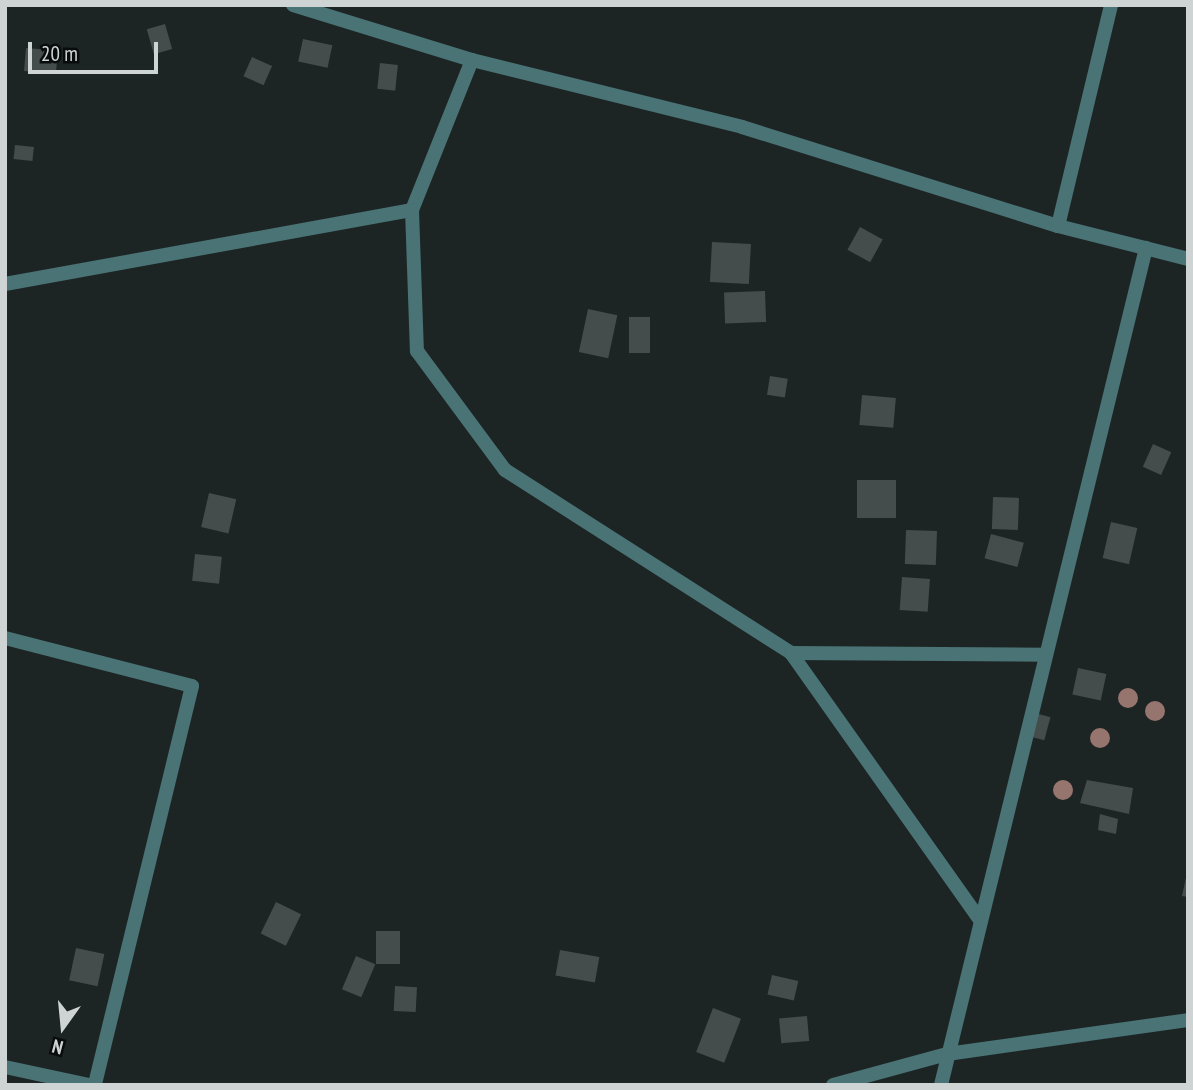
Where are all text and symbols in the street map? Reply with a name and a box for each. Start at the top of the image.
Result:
scale bar [32,28,161,72]
text: 20 m [41,40,78,67]
north arrow [28,992,98,1062]
text: N [50,1034,66,1060]

